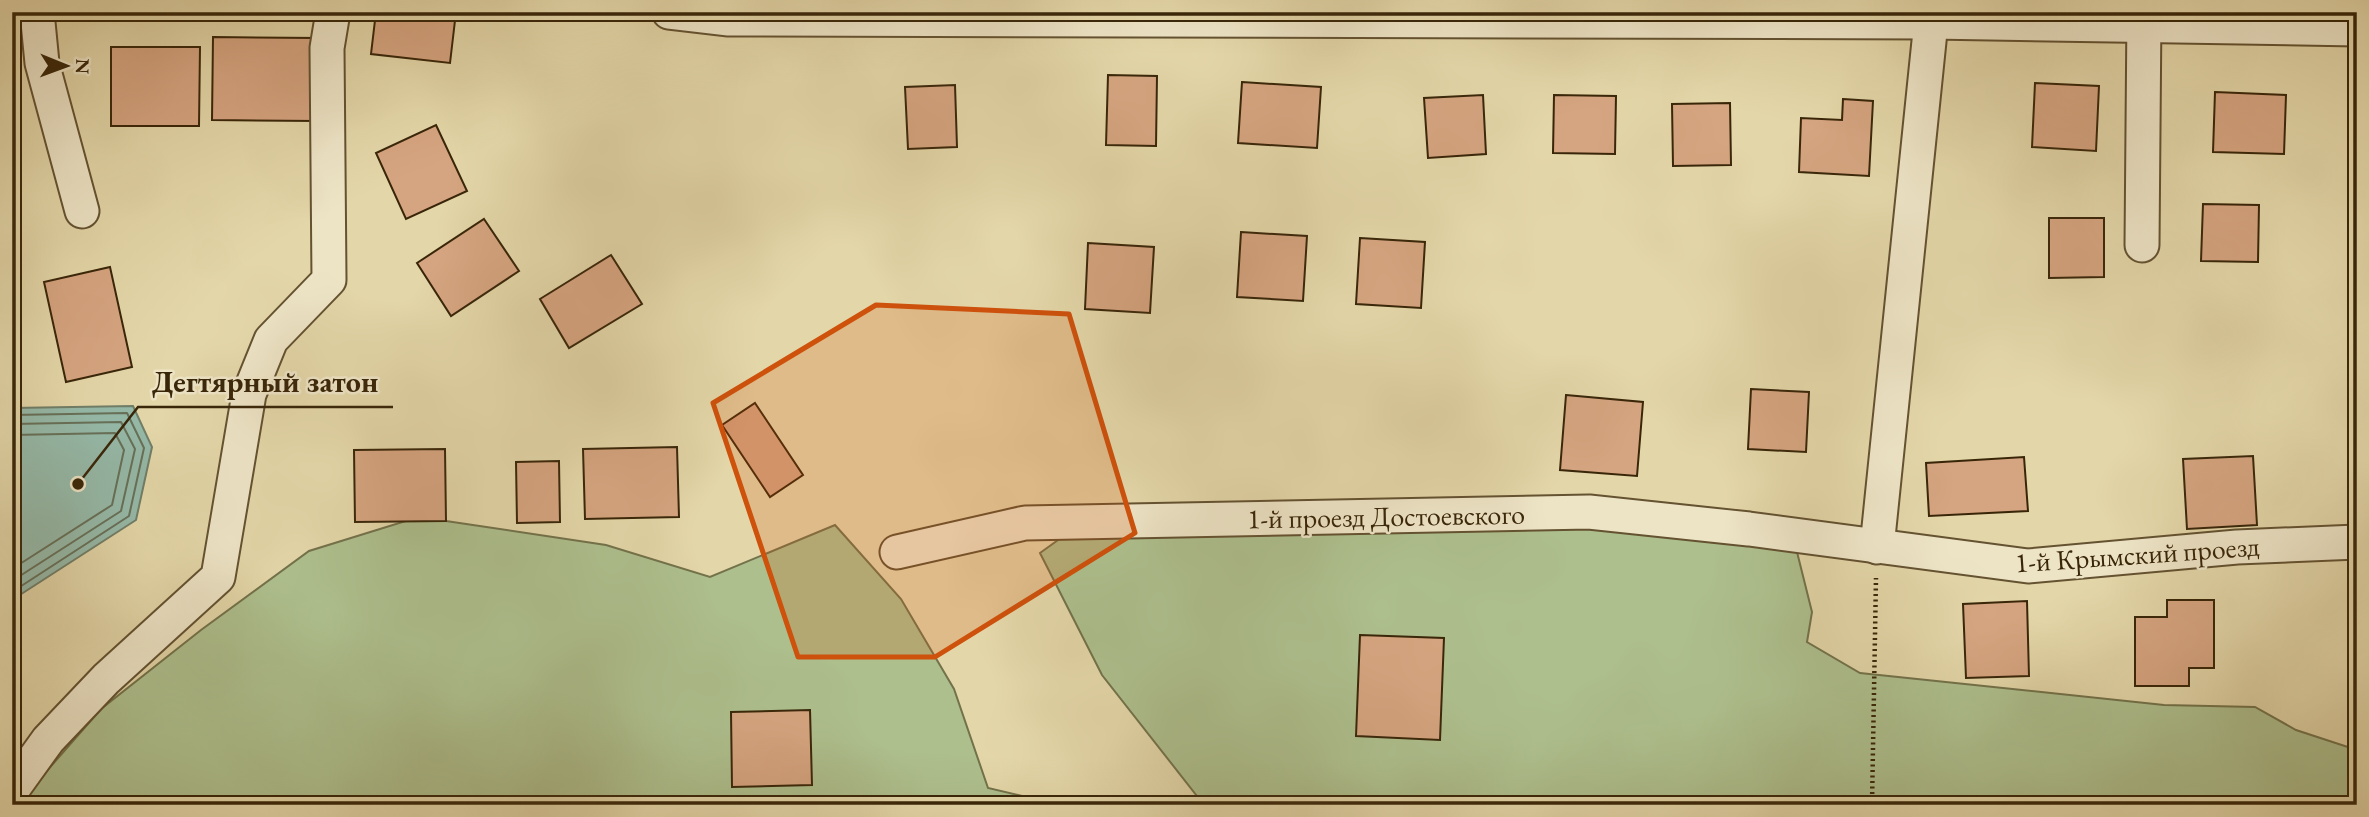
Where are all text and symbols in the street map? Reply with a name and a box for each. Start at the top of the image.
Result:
north arrow [32,32,102,102]
text: N [70,58,95,75]
callout: Дегтярный затон [138,356,393,407]
text: Дегтярный затон [152,362,378,401]
street label: 1-й проезд Достоевского [1247,496,1525,536]
street label: 1-й Крымский проезд [2013,527,2261,581]

